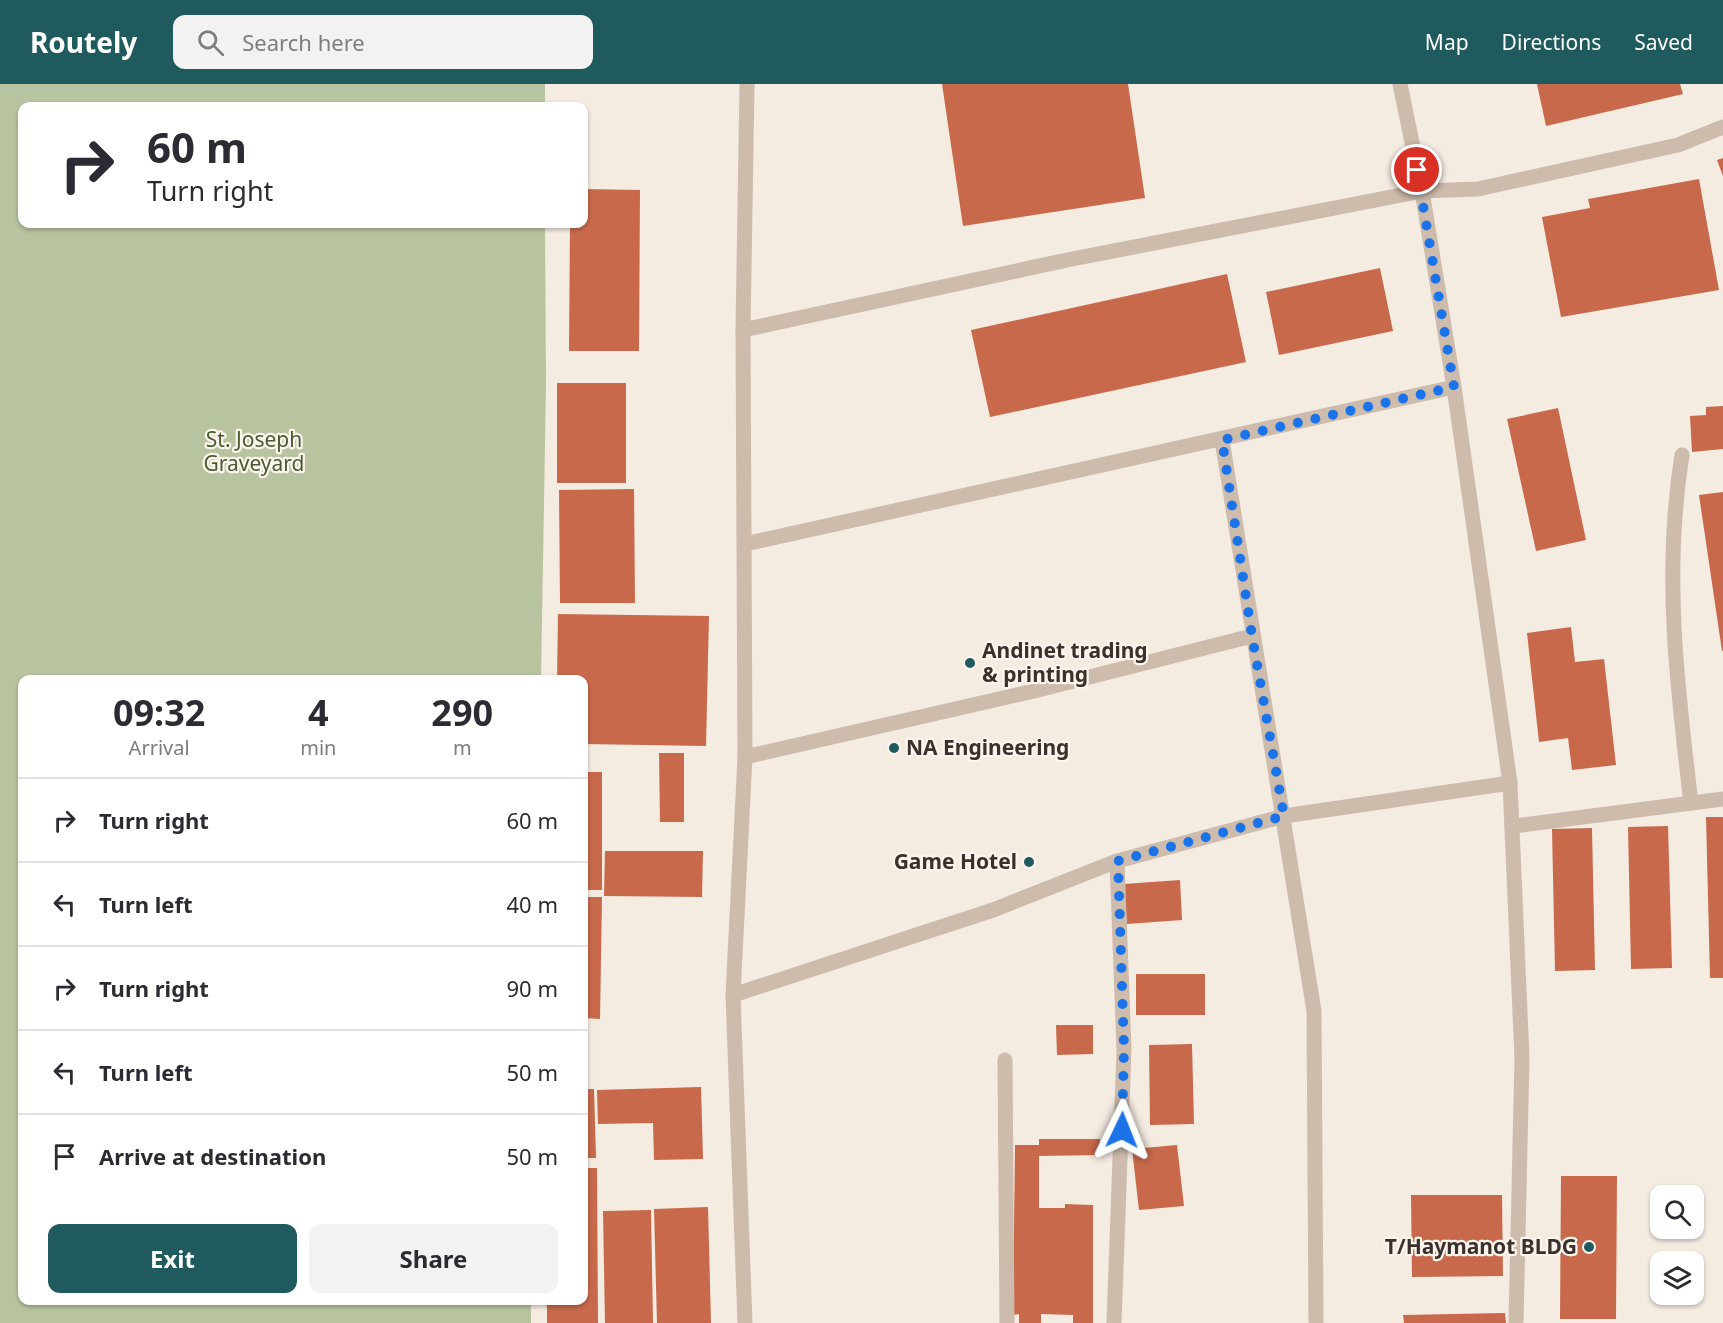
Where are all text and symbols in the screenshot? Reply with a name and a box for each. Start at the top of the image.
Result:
search box [173,15,593,69]
text: Routely [30,23,137,61]
icon: search [194,26,227,59]
text: Search here [242,27,365,57]
text: Map [1425,28,1469,56]
text: Directions [1502,28,1601,56]
text: Saved [1634,28,1693,56]
text: 60 m [147,118,247,175]
icon: right [48,126,126,204]
pin [1391,144,1442,195]
icon: arrive [1400,153,1433,186]
text: Turn right [147,172,273,209]
park label: St. Joseph Graveyard [203,425,305,477]
place label: Andinet trading & printing [982,636,1148,688]
marker: Andinet trading & printing [963,656,977,670]
text: 09:32 [113,688,205,737]
text: 4 [308,688,329,737]
text: 290 [431,688,493,737]
place label: NA Engineering [906,733,1069,761]
text: Arrival [129,734,190,761]
text: min [300,734,336,761]
text: m [453,734,472,761]
marker: NA Engineering [887,741,901,755]
icon: right [48,804,81,837]
text: Turn right [99,805,209,835]
text: 60 m [507,805,558,835]
place label: Game Hotel [894,847,1017,875]
marker: Game Hotel [1022,855,1036,869]
icon: left [48,888,81,921]
text: Turn left [99,889,193,919]
text: 40 m [507,889,558,919]
icon: right [48,972,81,1005]
text: Turn right [99,973,209,1003]
text: 90 m [507,973,558,1003]
icon: left [48,1056,81,1089]
text: Turn left [99,1057,193,1087]
text: 50 m [507,1057,558,1087]
position arrow [1090,1098,1154,1162]
icon: arrive [48,1140,81,1173]
text: Arrive at destination [99,1141,326,1171]
text: 50 m [507,1141,558,1171]
map controls [1650,1185,1704,1305]
button: search [1650,1185,1704,1239]
button: Exit [48,1224,297,1293]
button: Share [309,1224,558,1293]
place label: T/Haymanot BLDG [1385,1232,1577,1260]
marker: T/Haymanot BLDG [1582,1240,1596,1254]
button: layers [1650,1251,1704,1305]

